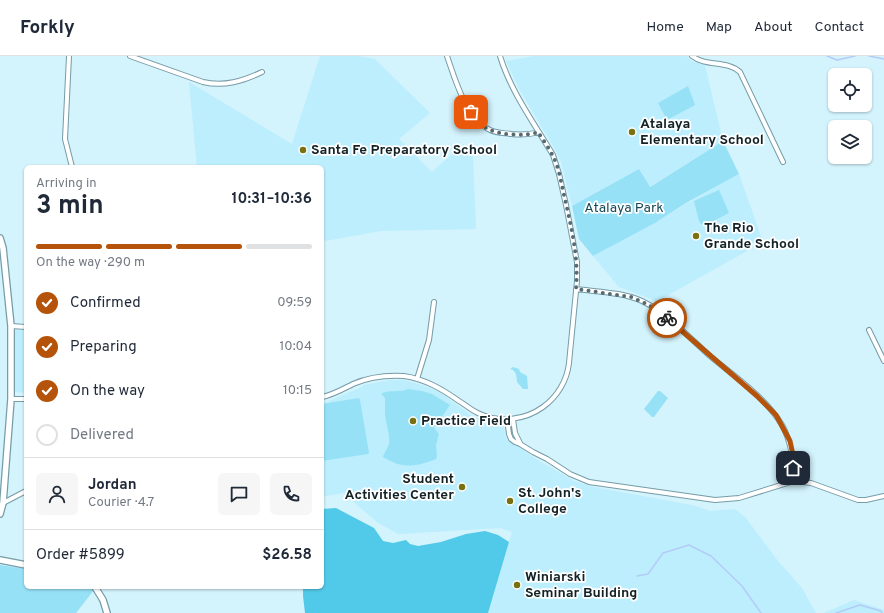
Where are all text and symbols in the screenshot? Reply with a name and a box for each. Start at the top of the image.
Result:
text: Forkly [20,16,75,40]
text: Home [647,19,684,36]
text: Map [706,19,732,36]
text: About [754,19,793,36]
text: Contact [815,19,864,36]
map controls [828,68,872,164]
button: locate [828,68,872,112]
pin [454,95,488,129]
icon: bag [460,101,482,123]
place label: Atalaya Elementary School [640,116,764,149]
button: layers [828,120,872,164]
marker: Atalaya Elementary School [627,127,637,137]
place label: Santa Fe Preparatory School [311,142,497,159]
marker: Santa Fe Preparatory School [298,145,308,155]
text: Arriving in [36,176,97,192]
text: 3 min [36,190,104,223]
text: 10:31–10:36 [232,190,312,209]
park label: Atalaya Park [584,200,664,217]
place label: The Rio Grande School [704,220,799,253]
marker: The Rio Grande School [691,231,701,241]
text: On the way · 290 m [36,255,145,271]
icon: check [36,292,58,314]
text: Confirmed [70,294,141,313]
text: 09:59 [277,295,312,311]
courier [647,298,687,338]
icon: bike [656,307,678,329]
icon: check [36,336,58,358]
text: Preparing [70,338,137,357]
text: 10:04 [279,339,312,355]
icon: check [36,380,58,402]
text: On the way [70,382,145,401]
text: 10:15 [283,383,312,399]
place label: Practice Field [421,413,511,430]
marker: Practice Field [408,416,418,426]
text: Delivered [70,426,134,445]
pin [776,451,810,485]
icon: home [782,457,804,479]
place label: Student Activities Center [345,471,454,504]
button: person [36,473,78,515]
button: chat [218,473,260,515]
button: phone [270,473,312,515]
text: Jordan [88,476,137,495]
marker: Student Activities Center [457,482,467,492]
place label: St. John's College [518,485,581,518]
text: Courier · 4.7 [88,495,154,511]
marker: St. John's College [505,496,515,506]
text: Order #5899 [36,546,125,565]
text: $26.58 [262,546,312,565]
place label: Winiarski Seminar Building [525,569,637,602]
marker: Winiarski Seminar Building [512,580,522,590]

